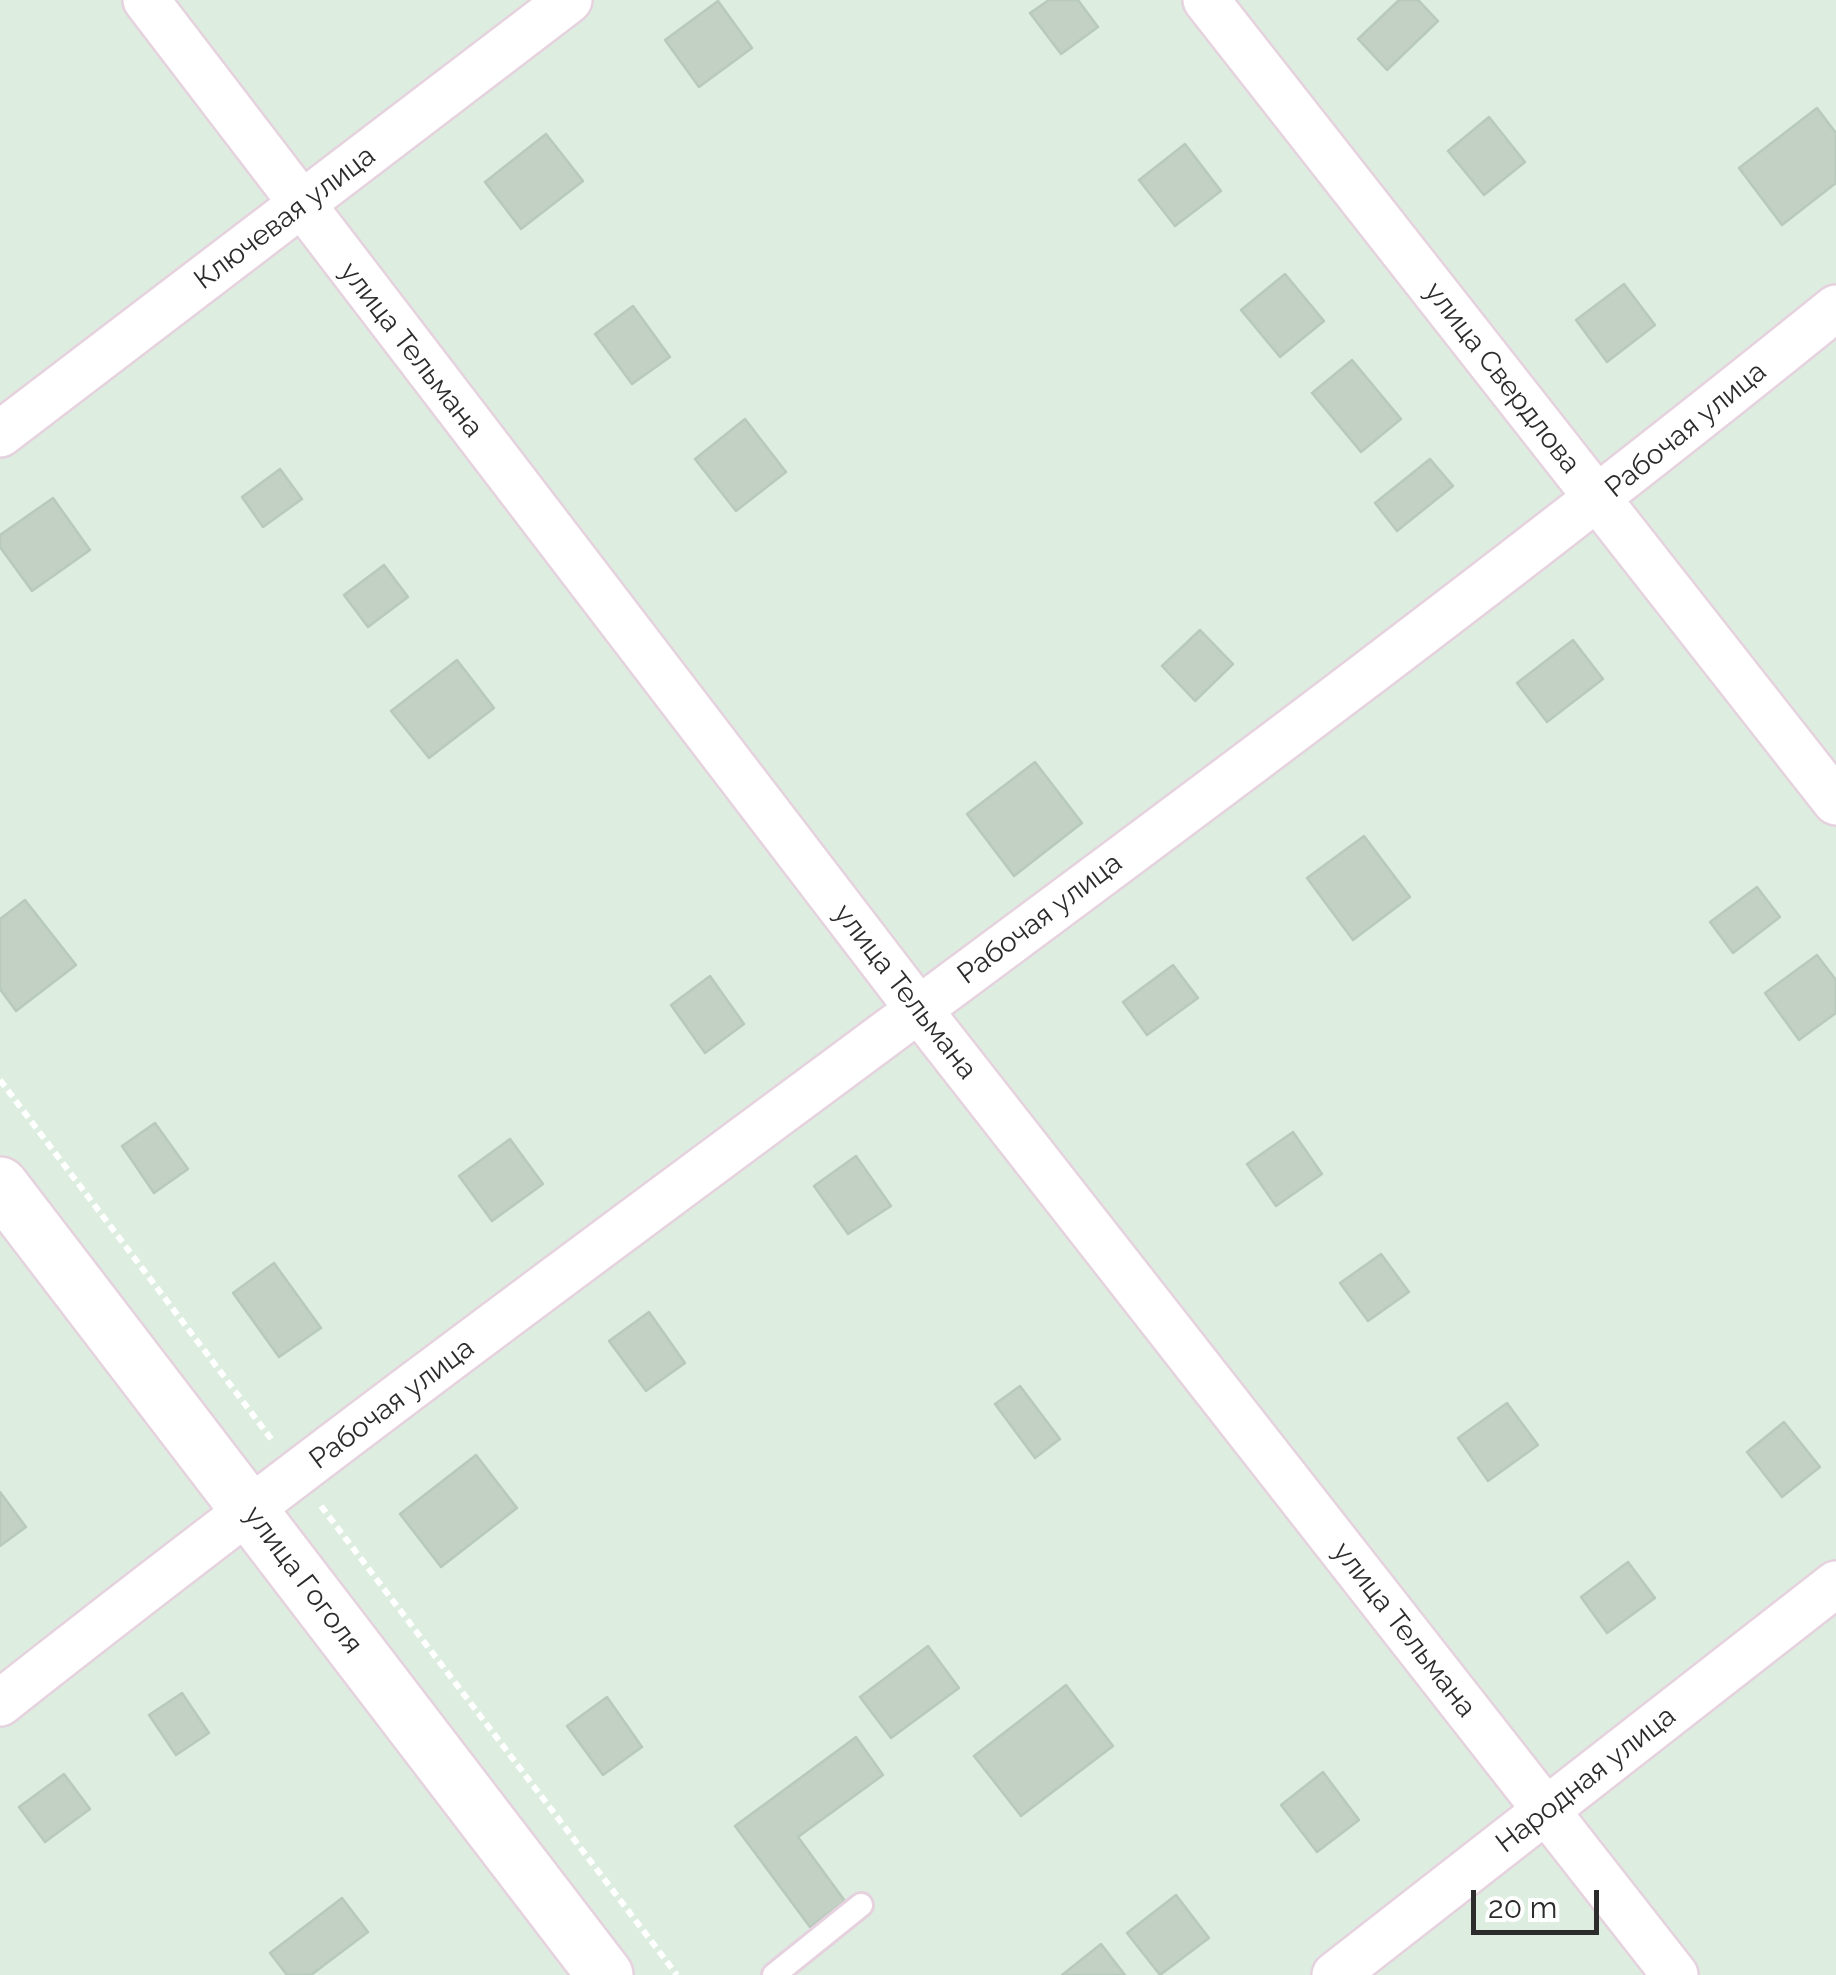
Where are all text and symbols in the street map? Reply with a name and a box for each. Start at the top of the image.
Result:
street label: Ключевая улица [188,139,382,297]
street label: улица Тельмана [332,256,490,444]
street label: улица Свердлова [1417,276,1587,480]
street label: Рабочая улица [1599,355,1773,505]
street label: Рабочая улица [951,846,1129,992]
street label: улица Тельмана [826,898,984,1086]
street label: Рабочая улица [303,1331,481,1477]
street label: улица Гоголя [237,1500,369,1660]
street label: улица Тельмана [1325,1536,1483,1724]
street label: Народная улица [1490,1700,1682,1860]
scale bar [1476,1870,1604,1932]
text: 20 m [1488,1890,1557,1925]

